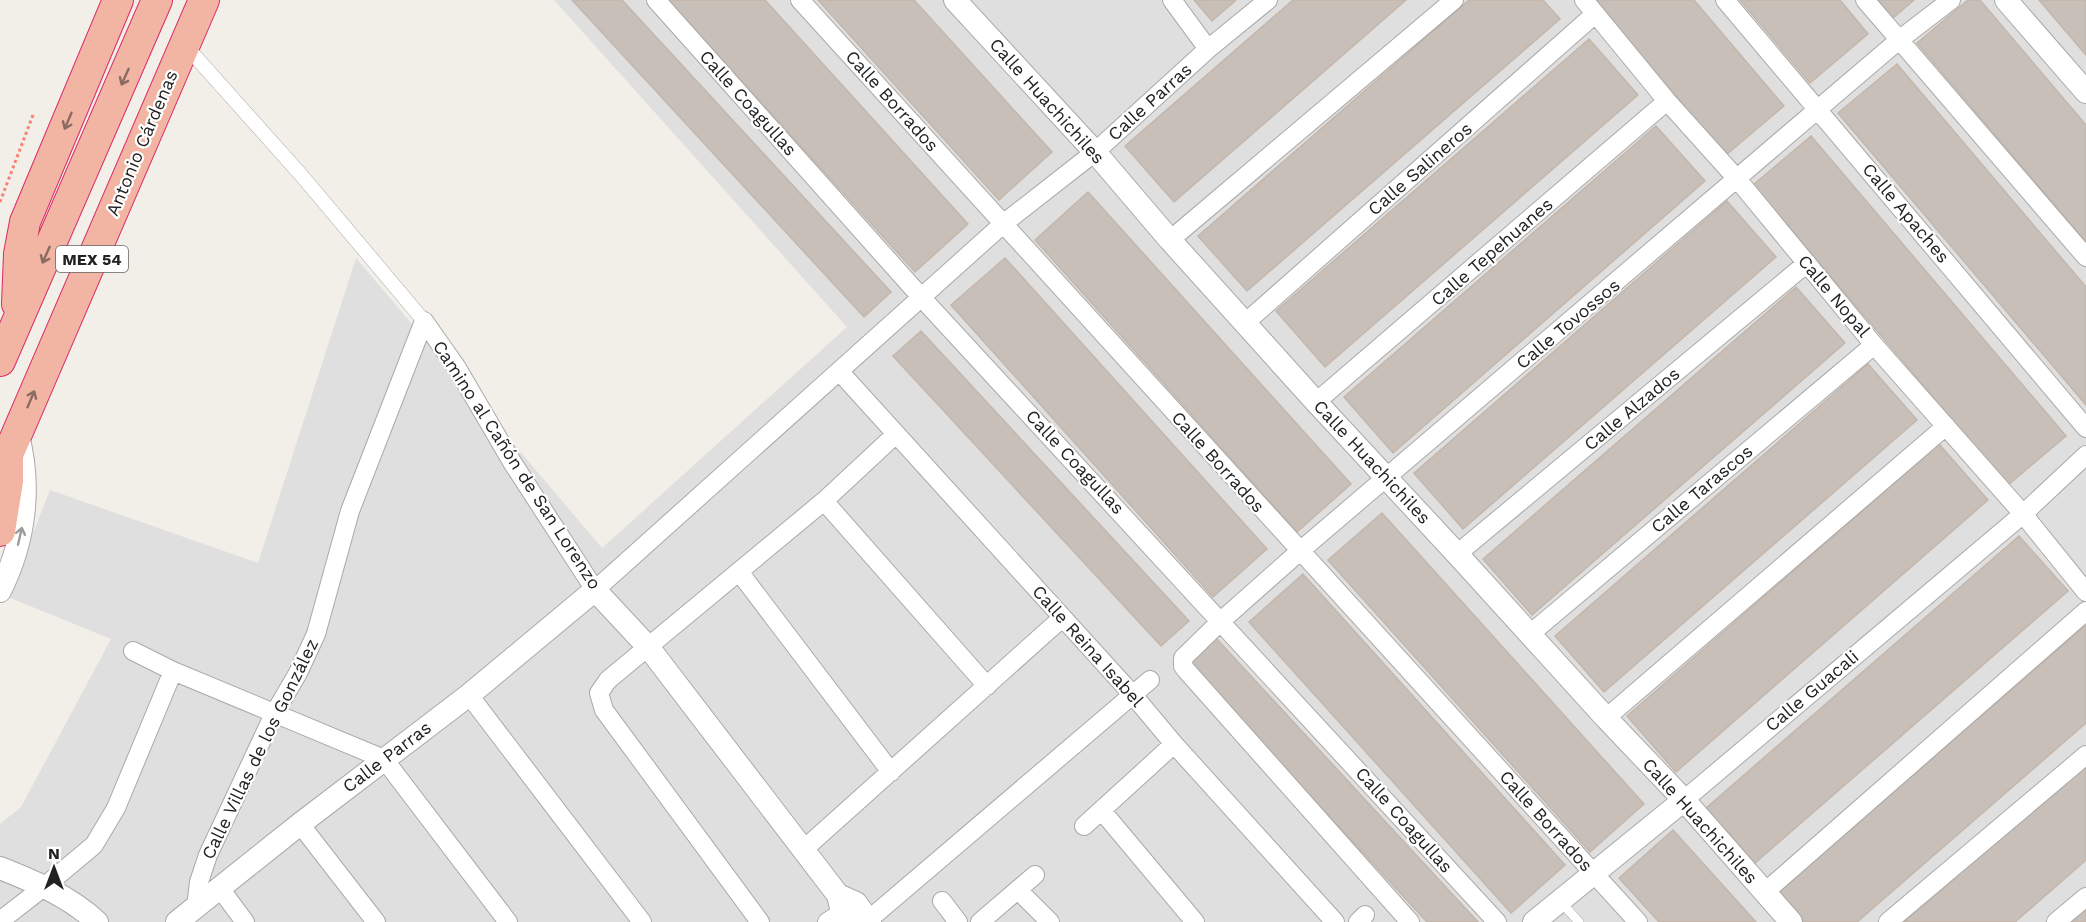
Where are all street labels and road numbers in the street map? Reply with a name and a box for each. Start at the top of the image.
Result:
street label: Calle Huachichiles [985,34,1109,168]
street label: Calle Coagullas [695,46,801,160]
street label: Calle Borrados [841,46,943,156]
street label: Calle Parras [1103,59,1196,145]
street label: Antonio Cárdenas [101,67,182,219]
street label: Calle Salineros [1363,118,1476,219]
street label: Calle Apaches [1859,159,1954,267]
street label: Calle Tepehuanes [1427,193,1557,310]
road number: MEX 54 [56,246,128,272]
street label: Calle Nopal [1794,250,1875,341]
street label: Calle Tovossos [1512,274,1624,373]
street label: Camino al Cañón de San Lorenzo [429,336,606,593]
street label: Calle Alzados [1580,363,1684,455]
street label: Calle Huachichiles [1309,395,1435,528]
street label: Calle Coagullas [1022,405,1129,518]
street label: Calle Borrados [1167,407,1269,517]
street label: Calle Tarascos [1647,440,1757,537]
street label: Calle Reina Isabel [1028,581,1149,711]
street label: Calle Villas de los González [197,635,322,862]
street label: Calle Guacali [1761,646,1862,736]
street label: Calle Parras [338,717,435,797]
street label: Calle Huachichiles [1638,754,1762,888]
street label: Calle Coagullas [1351,763,1457,877]
street label: Calle Borrados [1495,766,1597,876]

